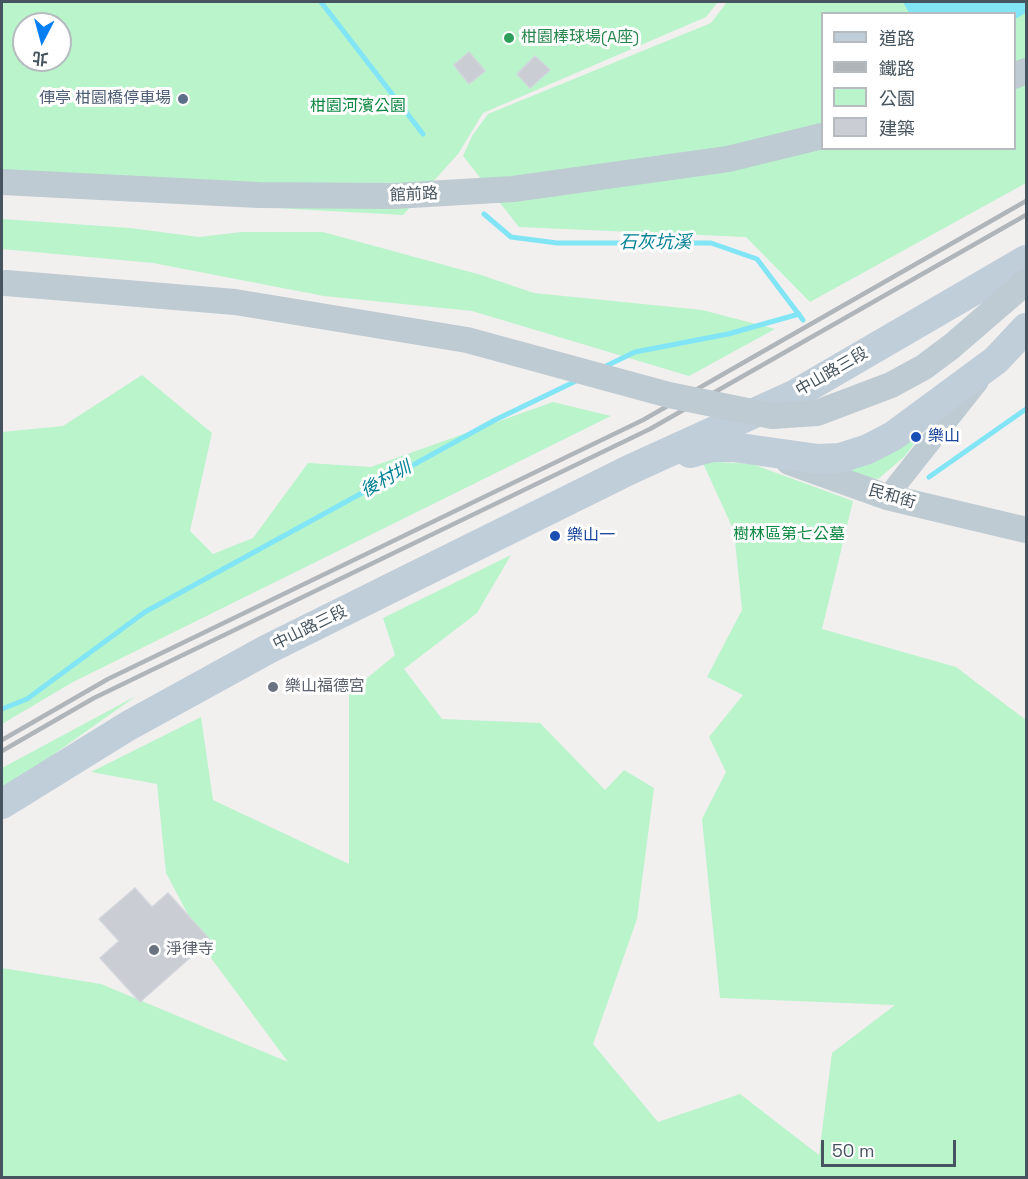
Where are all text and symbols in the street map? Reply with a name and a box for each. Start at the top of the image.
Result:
north arrow [12,12,72,72]
legend [821,12,1016,150]
text: 道路 [879,27,915,50]
place label: 柑園棒球場(A座) [521,28,639,48]
marker: 柑園棒球場(A座) [502,31,516,45]
text: 北 [31,47,49,70]
text: 鐵路 [879,57,915,80]
text: 公園 [879,87,915,110]
place label: 俥亭 柑園橋停車場 [39,89,171,109]
marker: 俥亭 柑園橋停車場 [176,92,190,106]
park label: 柑園河濱公園 [310,97,406,117]
text: 建築 [879,117,915,140]
street label: 館前路 [390,184,438,206]
water label: 石灰坑溪 [619,232,691,254]
street label: 中山路三段 [793,344,871,400]
place label: 樂山 [928,427,960,447]
marker: 樂山 [909,430,923,444]
water label: 後村圳 [357,457,415,503]
street label: 民和街 [866,481,918,513]
park label: 樹林區第七公墓 [733,525,845,545]
place label: 樂山一 [567,526,615,546]
marker: 樂山一 [548,529,562,543]
street label: 中山路三段 [270,602,350,654]
place label: 樂山福德宮 [285,677,365,697]
marker: 樂山福德宮 [266,680,280,694]
place label: 淨律寺 [166,940,214,960]
marker: 淨律寺 [147,943,161,957]
scale bar [824,1128,959,1166]
text: 50 m [832,1139,874,1162]

